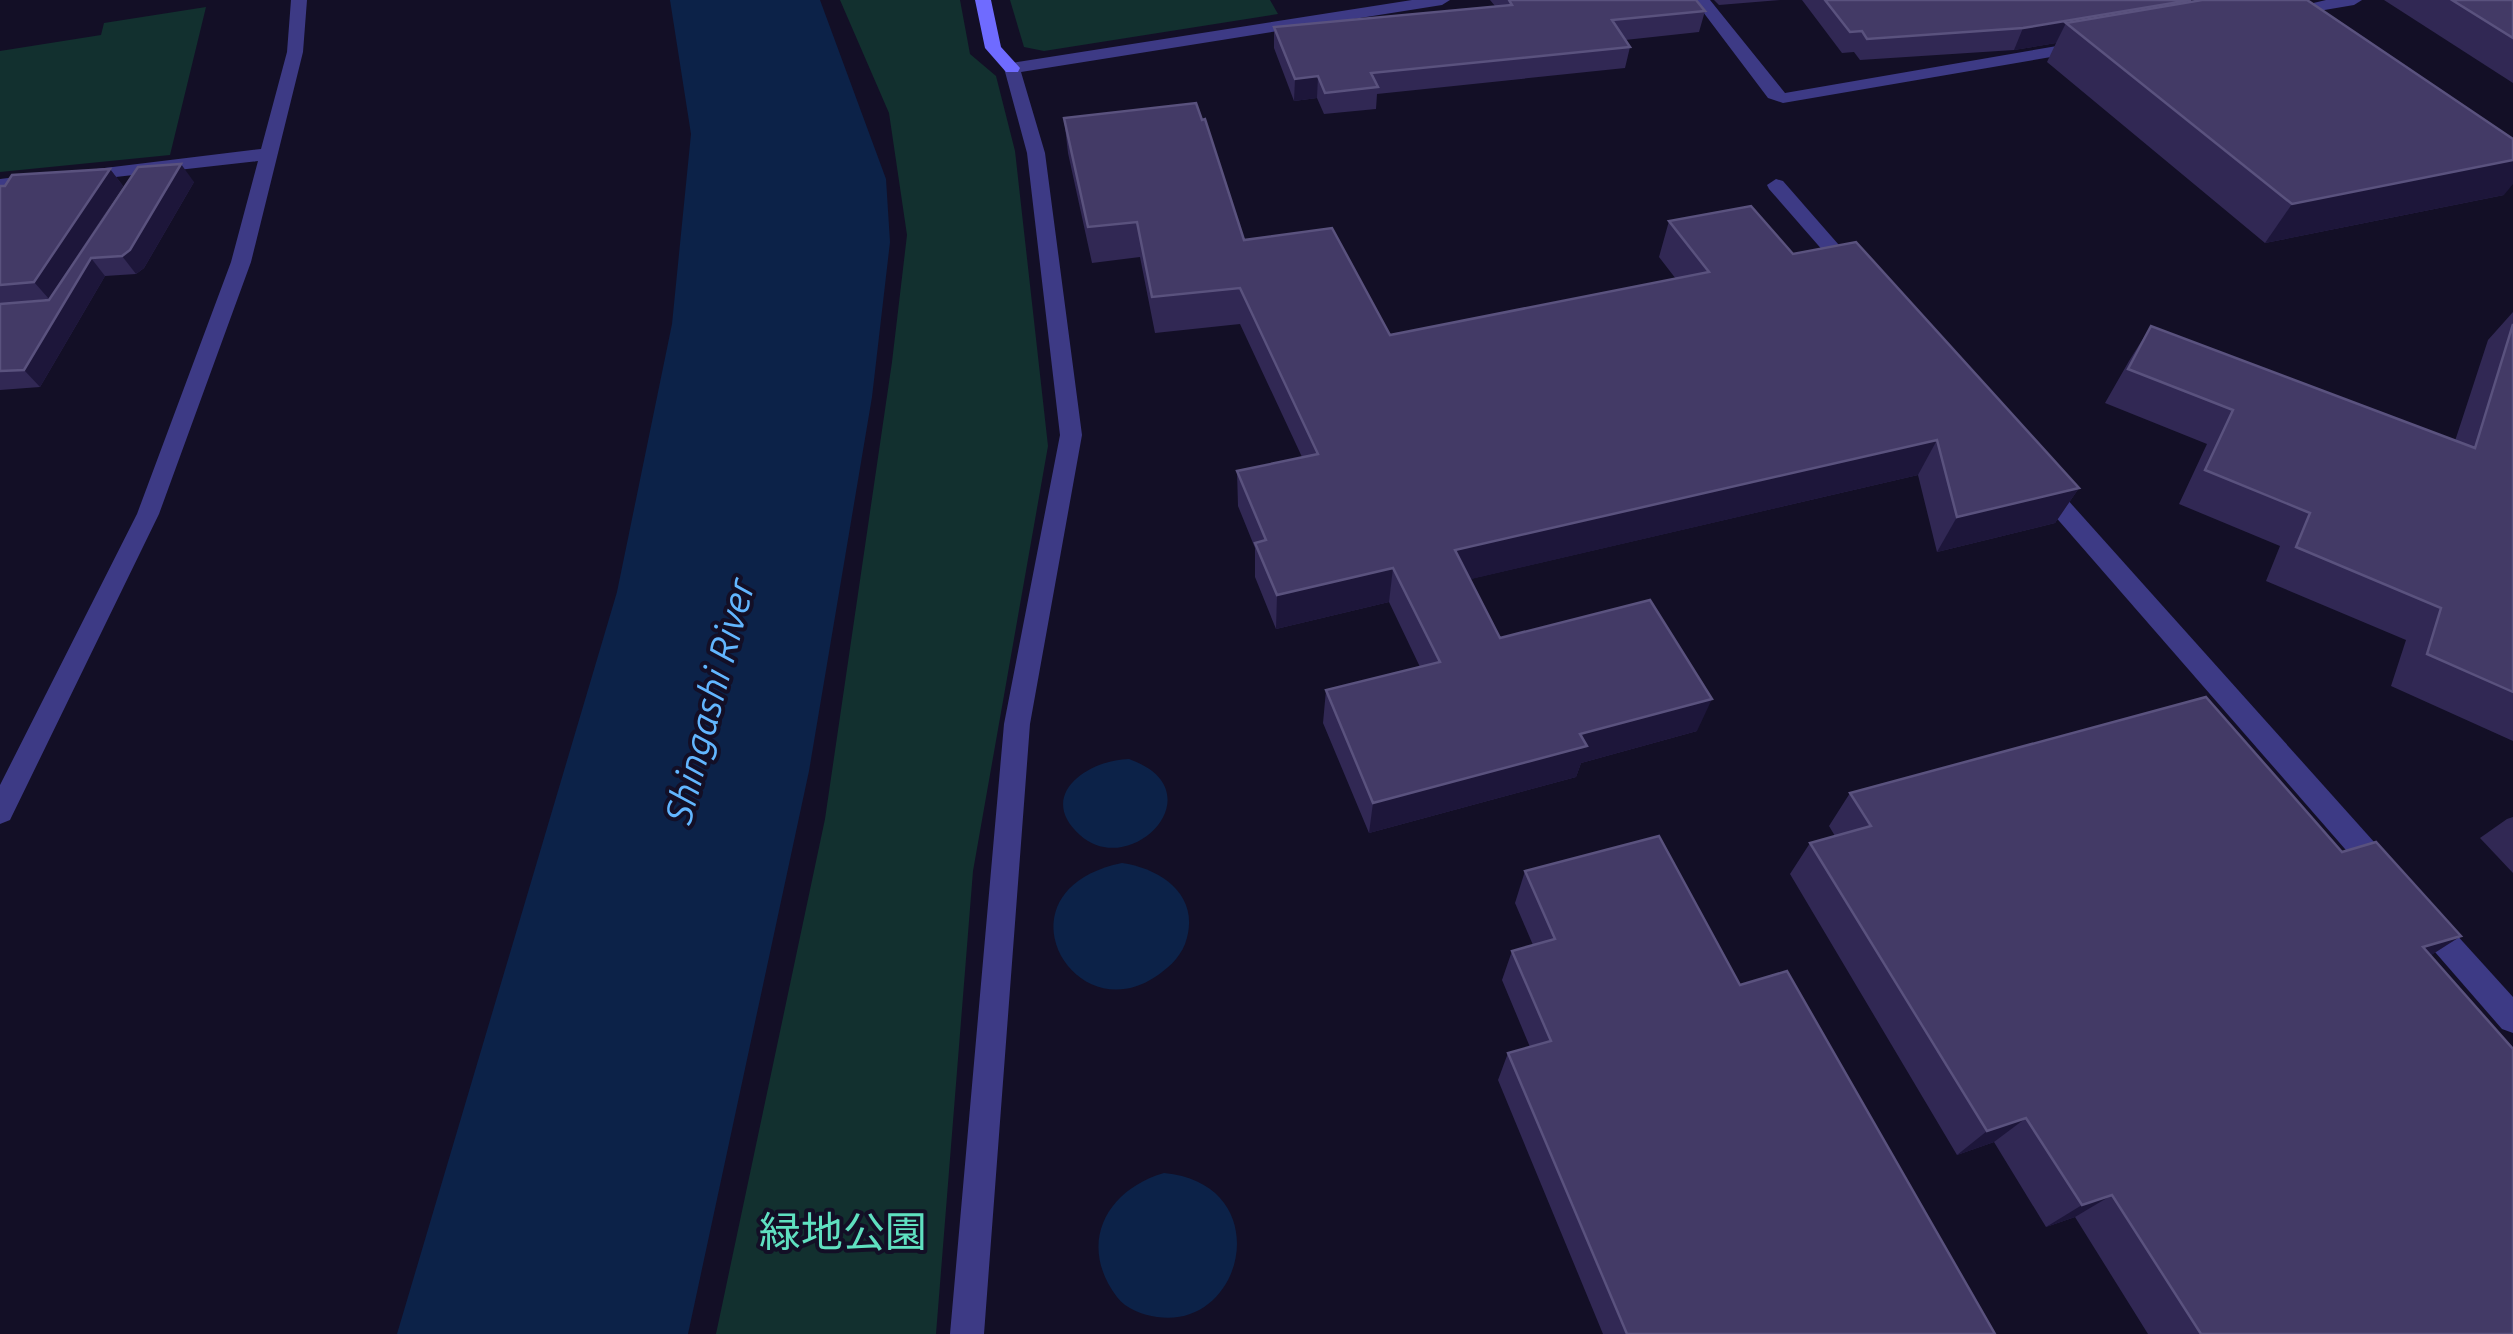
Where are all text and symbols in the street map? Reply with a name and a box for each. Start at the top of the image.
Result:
water label: Shingashi River [656,572,762,829]
park label: 緑地公園 [759,1208,927,1255]

